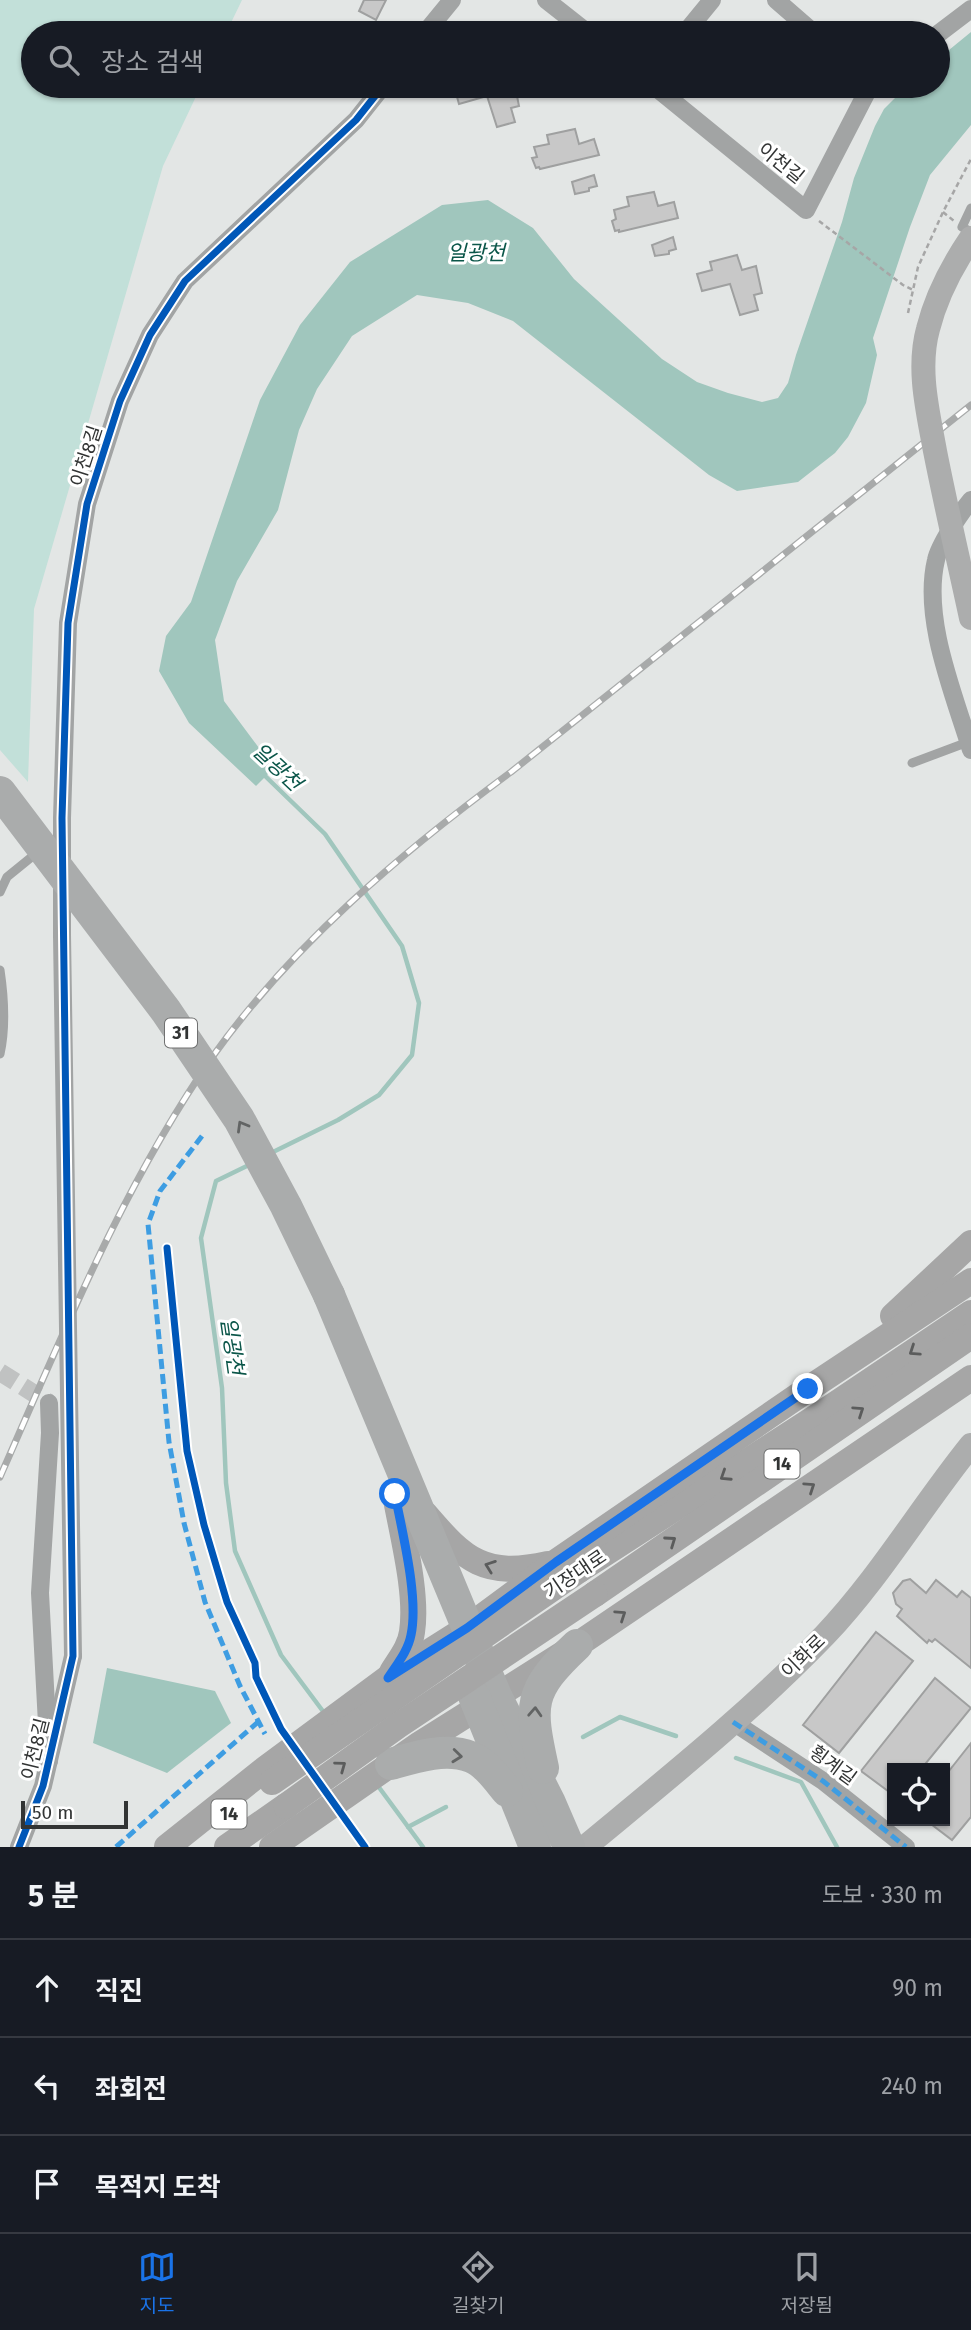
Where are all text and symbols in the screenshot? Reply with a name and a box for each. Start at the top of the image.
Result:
search box [21,21,950,98]
icon: search [45,41,83,79]
text: 장소 검색 [101,47,204,78]
street label: 이천길 [753,138,809,188]
water label: 일광천 [447,240,508,266]
street label: 이천8길 [65,423,107,489]
water label: 일광천 [247,738,309,798]
road number: 31 [165,1018,197,1048]
one-way arrow [237,1120,250,1133]
water label: 일광천 [215,1315,249,1379]
one-way arrow [909,1343,922,1356]
route end [792,1373,823,1404]
one-way arrow [851,1407,864,1420]
road number: 14 [764,1450,800,1478]
one-way arrow [719,1468,732,1481]
route start [379,1478,410,1509]
one-way arrow [802,1483,815,1495]
one-way arrow [663,1537,676,1549]
street label: 기장대로 [540,1545,610,1603]
one-way arrow [484,1560,496,1574]
one-way arrow [614,1610,627,1623]
street label: 이화로 [776,1630,830,1682]
one-way arrow [527,1706,542,1717]
street label: 이천8길 [16,1716,54,1782]
street label: 횡계길 [805,1740,861,1790]
one-way arrow [451,1748,463,1763]
one-way arrow [333,1762,346,1775]
map controls [887,1763,950,1826]
button: locate [887,1763,950,1826]
scale bar [21,1798,128,1830]
road number: 14 [212,1800,246,1828]
text: 50 m [32,1801,73,1824]
text: 5 분 [28,1878,79,1914]
text: 도보 · 330 m [821,1881,943,1909]
icon: ahead [28,1969,66,2007]
text: 90 m [892,1974,943,2002]
text: 직진 [95,1976,143,2007]
icon: left [28,2067,66,2105]
text: 240 m [881,2072,943,2100]
text: 좌회전 [95,2074,167,2105]
icon: arrive [28,2165,66,2203]
text: 목적지 도착 [95,2172,221,2203]
tab: 지도 [138,2248,176,2317]
tab: 길찾기 [452,2248,505,2317]
tab: 저장됨 [781,2248,833,2317]

